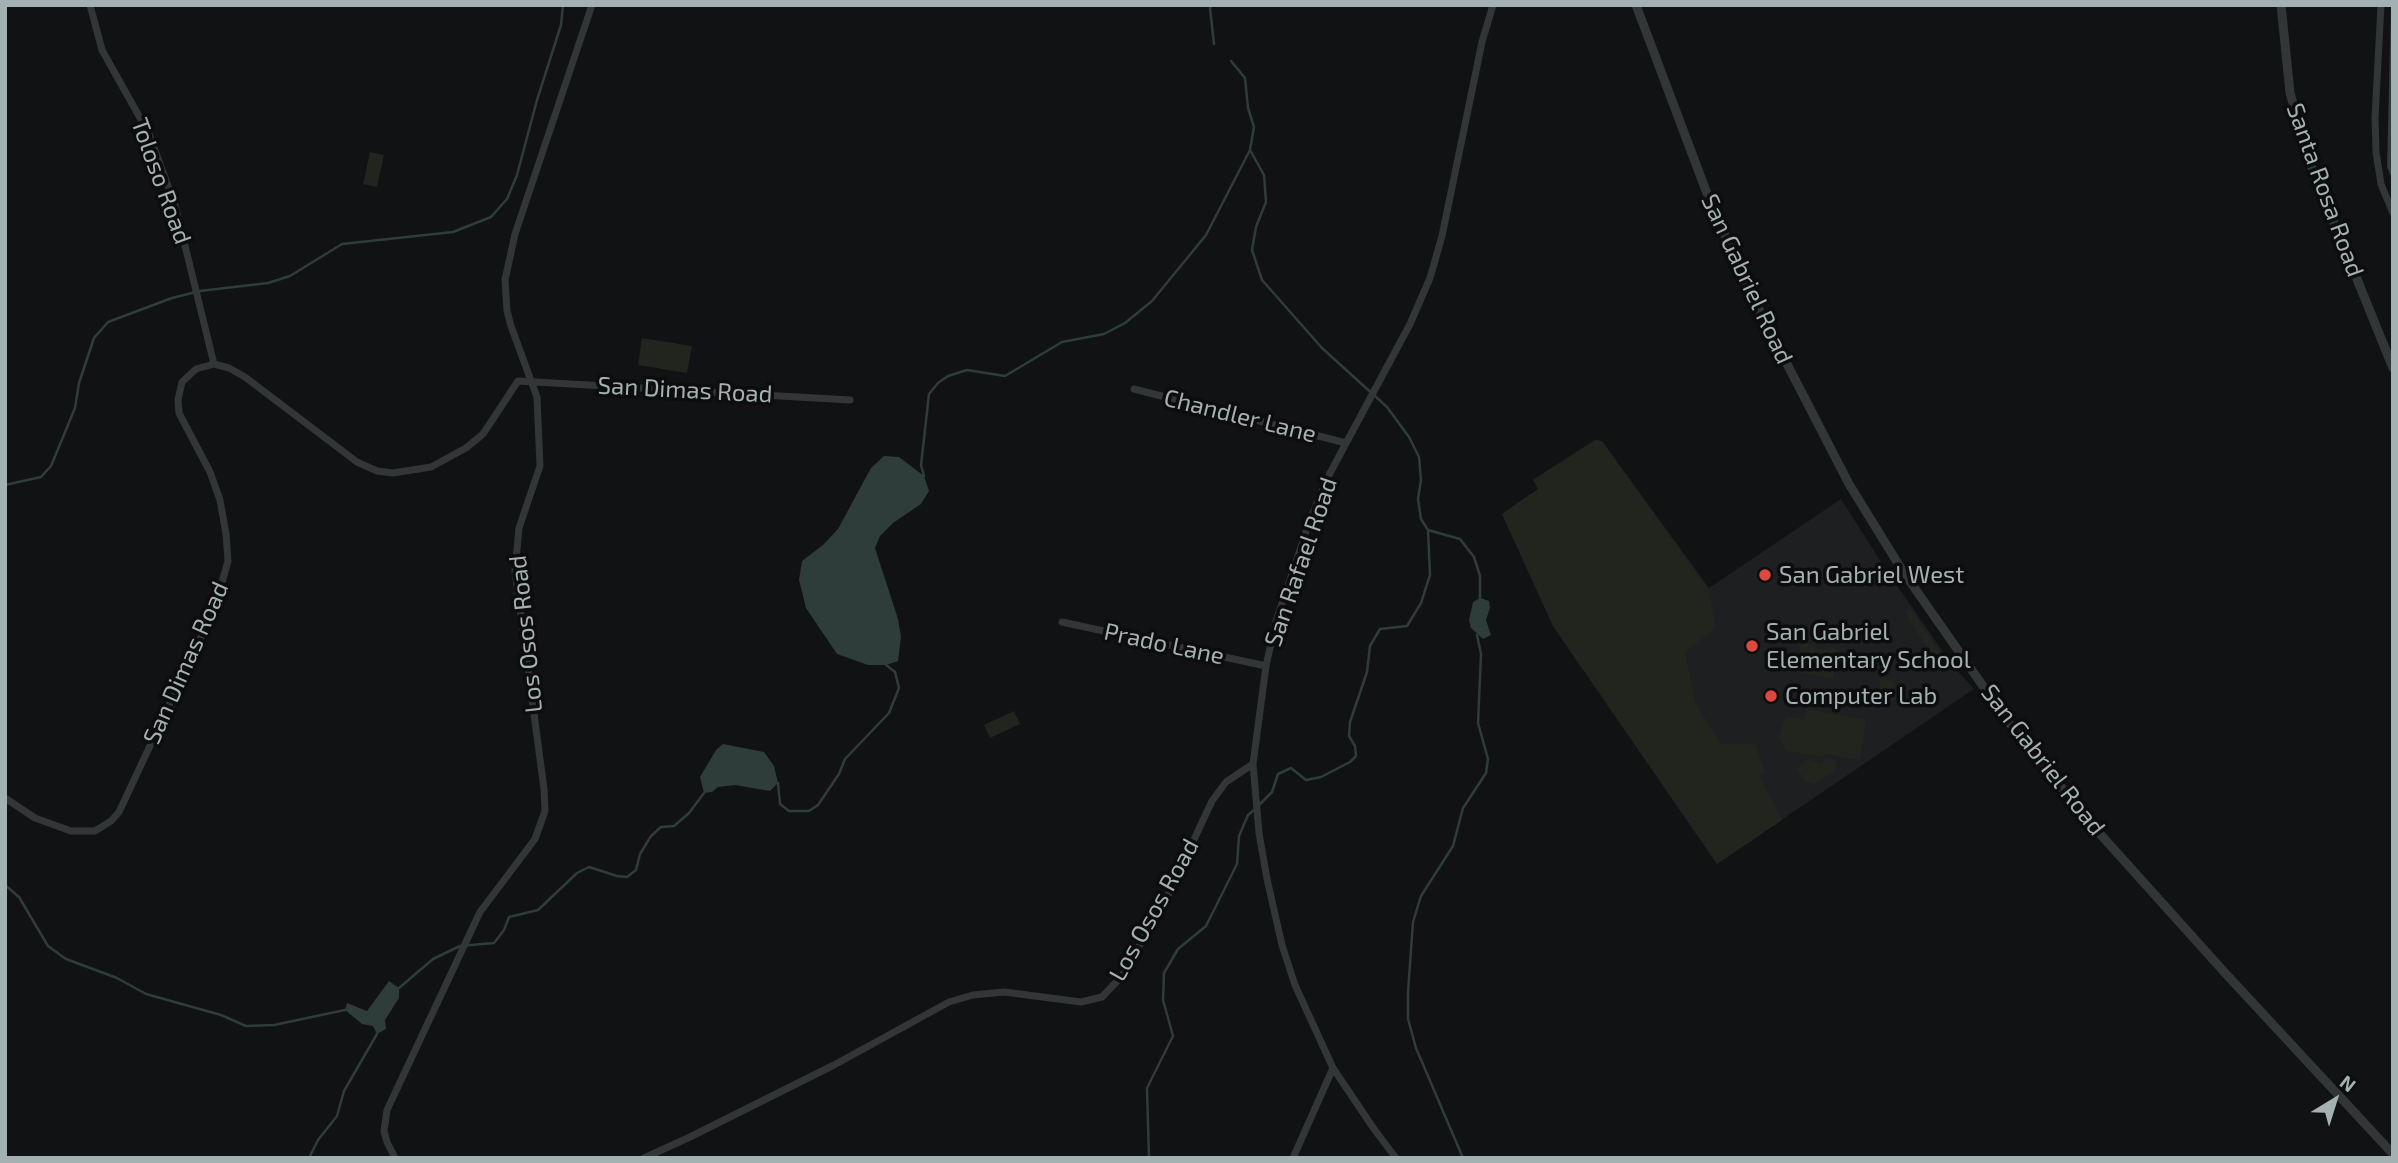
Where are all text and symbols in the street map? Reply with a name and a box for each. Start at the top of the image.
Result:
street label: Santa Rosa Road [2280,99,2370,281]
street label: Toloso Road [125,114,197,248]
street label: San Gabriel Road [1695,189,1799,369]
street label: San Dimas Road [597,371,773,409]
street label: Chandler Lane [1161,383,1319,449]
street label: San Rafael Road [1259,474,1343,650]
street label: Los Osos Road [503,554,549,714]
place label: San Gabriel West [1779,561,1964,589]
marker: San Gabriel West [1757,567,1773,583]
street label: San Dimas Road [137,577,235,749]
street label: Prado Lane [1101,617,1227,671]
place label: San Gabriel Elementary School [1766,618,1971,674]
marker: San Gabriel Elementary School [1744,638,1760,654]
street label: San Gabriel Road [1975,679,2111,841]
place label: Computer Lab [1785,682,1937,710]
marker: Computer Lab [1763,688,1779,704]
street label: Los Osos Road [1103,834,1205,986]
north arrow [2300,1065,2370,1135]
text: N [2336,1070,2361,1096]

